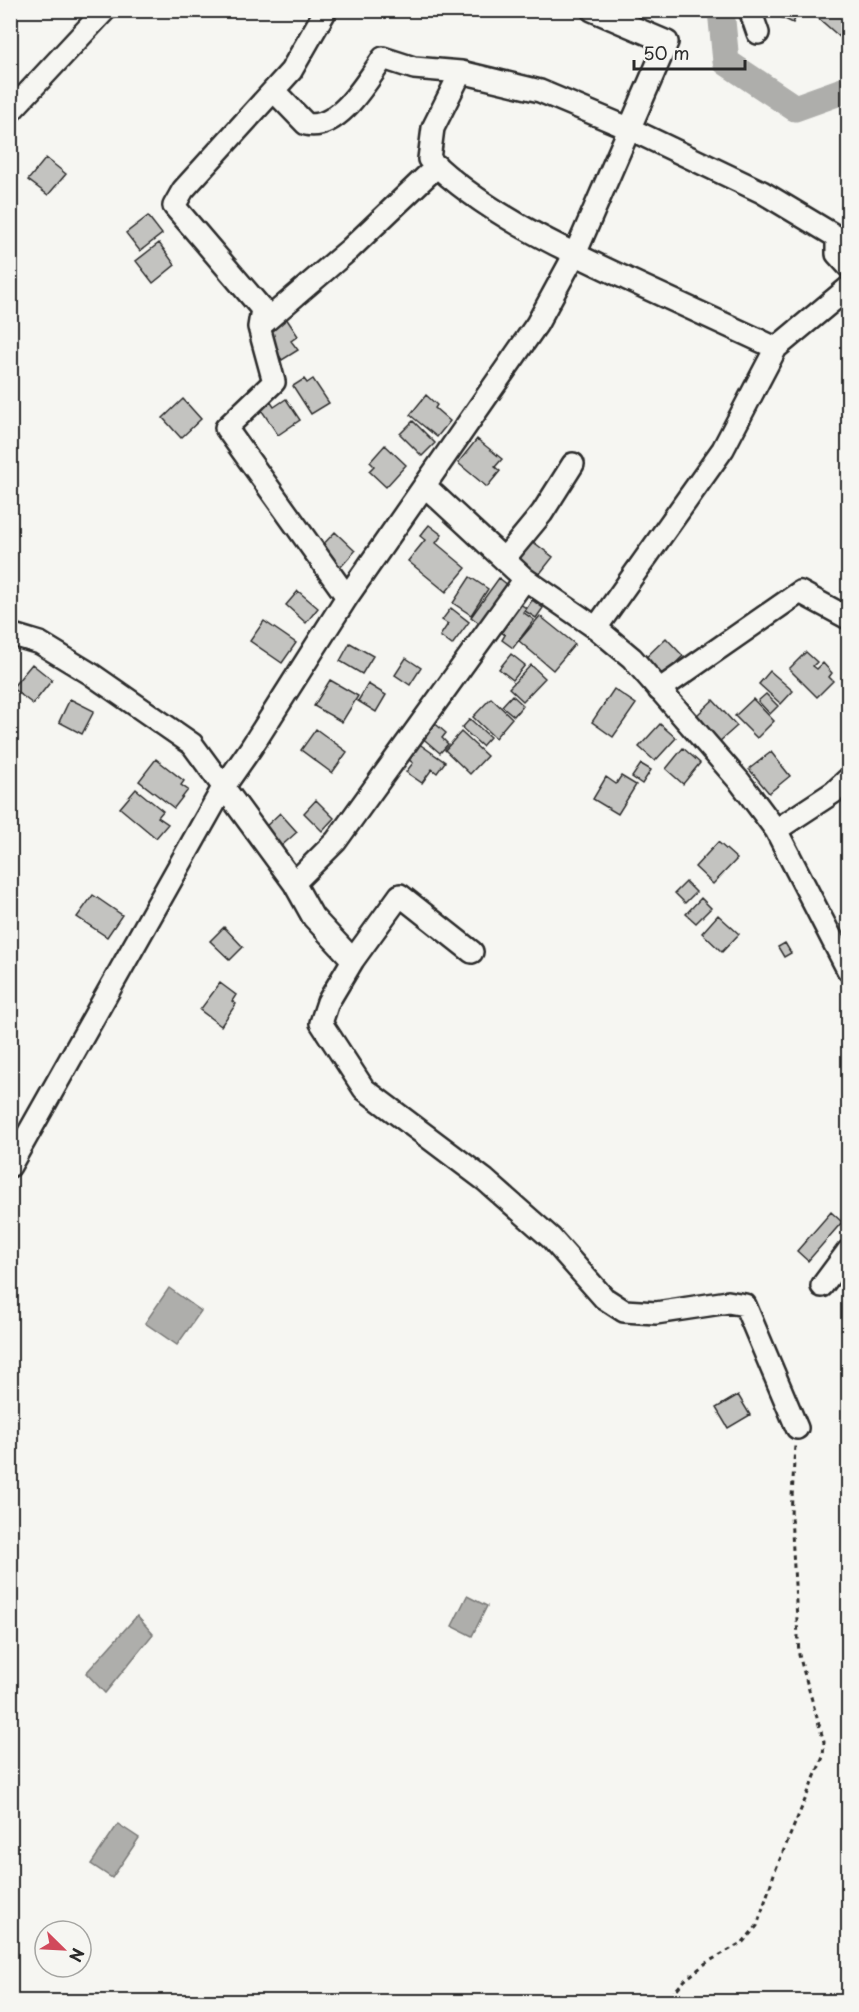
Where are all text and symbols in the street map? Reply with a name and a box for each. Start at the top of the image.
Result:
scale bar [634,33,745,71]
text: 50 m [643,39,690,66]
north arrow [33,1919,93,1979]
text: N [64,1945,91,1966]

